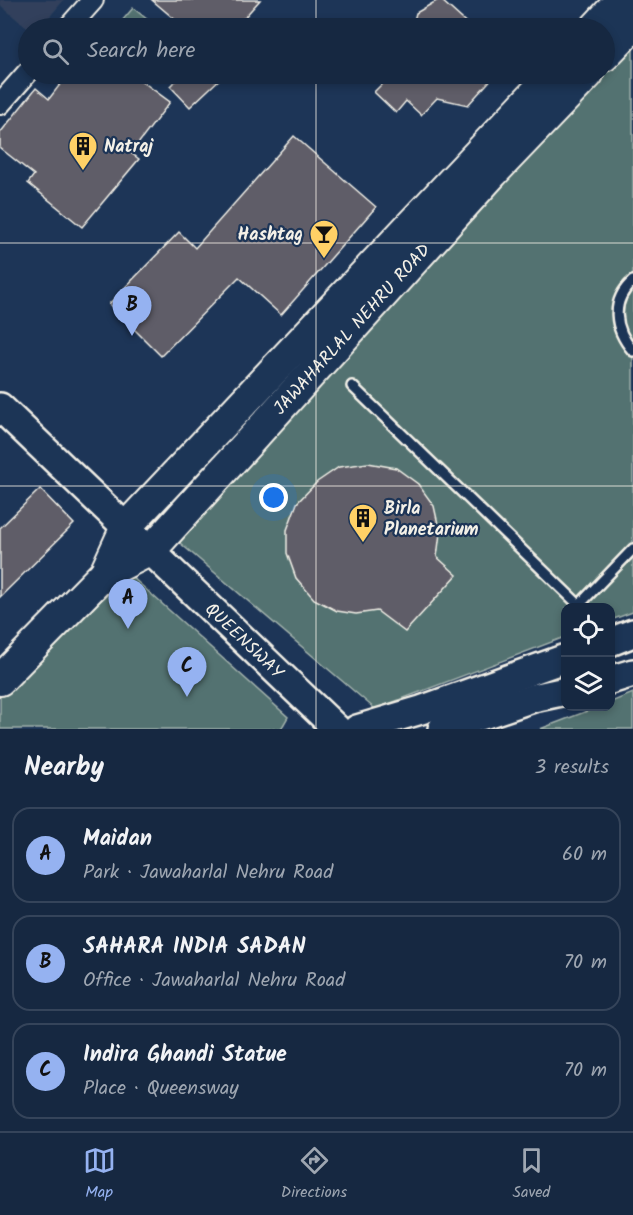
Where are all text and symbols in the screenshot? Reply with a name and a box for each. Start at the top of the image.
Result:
search box [18,18,615,84]
text: Search here [87,34,195,69]
icon: search [39,35,72,68]
building icon: Natraj [67,130,99,172]
place label: Natraj [104,133,154,162]
bar icon: Hashtag [308,218,340,260]
place label: Hashtag [238,221,303,250]
street label: JAWAHARLAL NEHRU ROAD [267,237,439,422]
pin: B [112,286,152,336]
your location [259,483,288,512]
place label: Birla Planetarium [384,495,479,545]
building icon: Birla Planetarium [347,502,379,544]
pin: A [108,580,148,629]
street label: QUEENSWAY [197,596,290,687]
map controls [561,603,615,711]
button: locate [561,603,615,657]
pin: C [168,648,207,697]
button: layers [561,657,615,711]
text: Nearby [24,747,104,789]
text: 3 results [535,752,609,784]
text: Maidan [83,822,152,857]
text: A [39,839,52,871]
text: 60 m [562,839,607,871]
text: Park · Jawaharlal Nehru Road [83,857,333,889]
text: SAHARA INDIA SADAN [83,930,306,965]
text: B [39,947,52,979]
text: 70 m [564,947,607,979]
text: Office · Jawaharlal Nehru Road [83,965,345,997]
text: Indira Ghandi Statue [83,1038,287,1073]
text: C [39,1055,52,1087]
text: 70 m [564,1055,607,1087]
text: Place · Queensway [83,1073,239,1105]
tab: Map [83,1144,116,1205]
tab: Directions [281,1144,347,1205]
tab: Saved [512,1144,550,1205]

